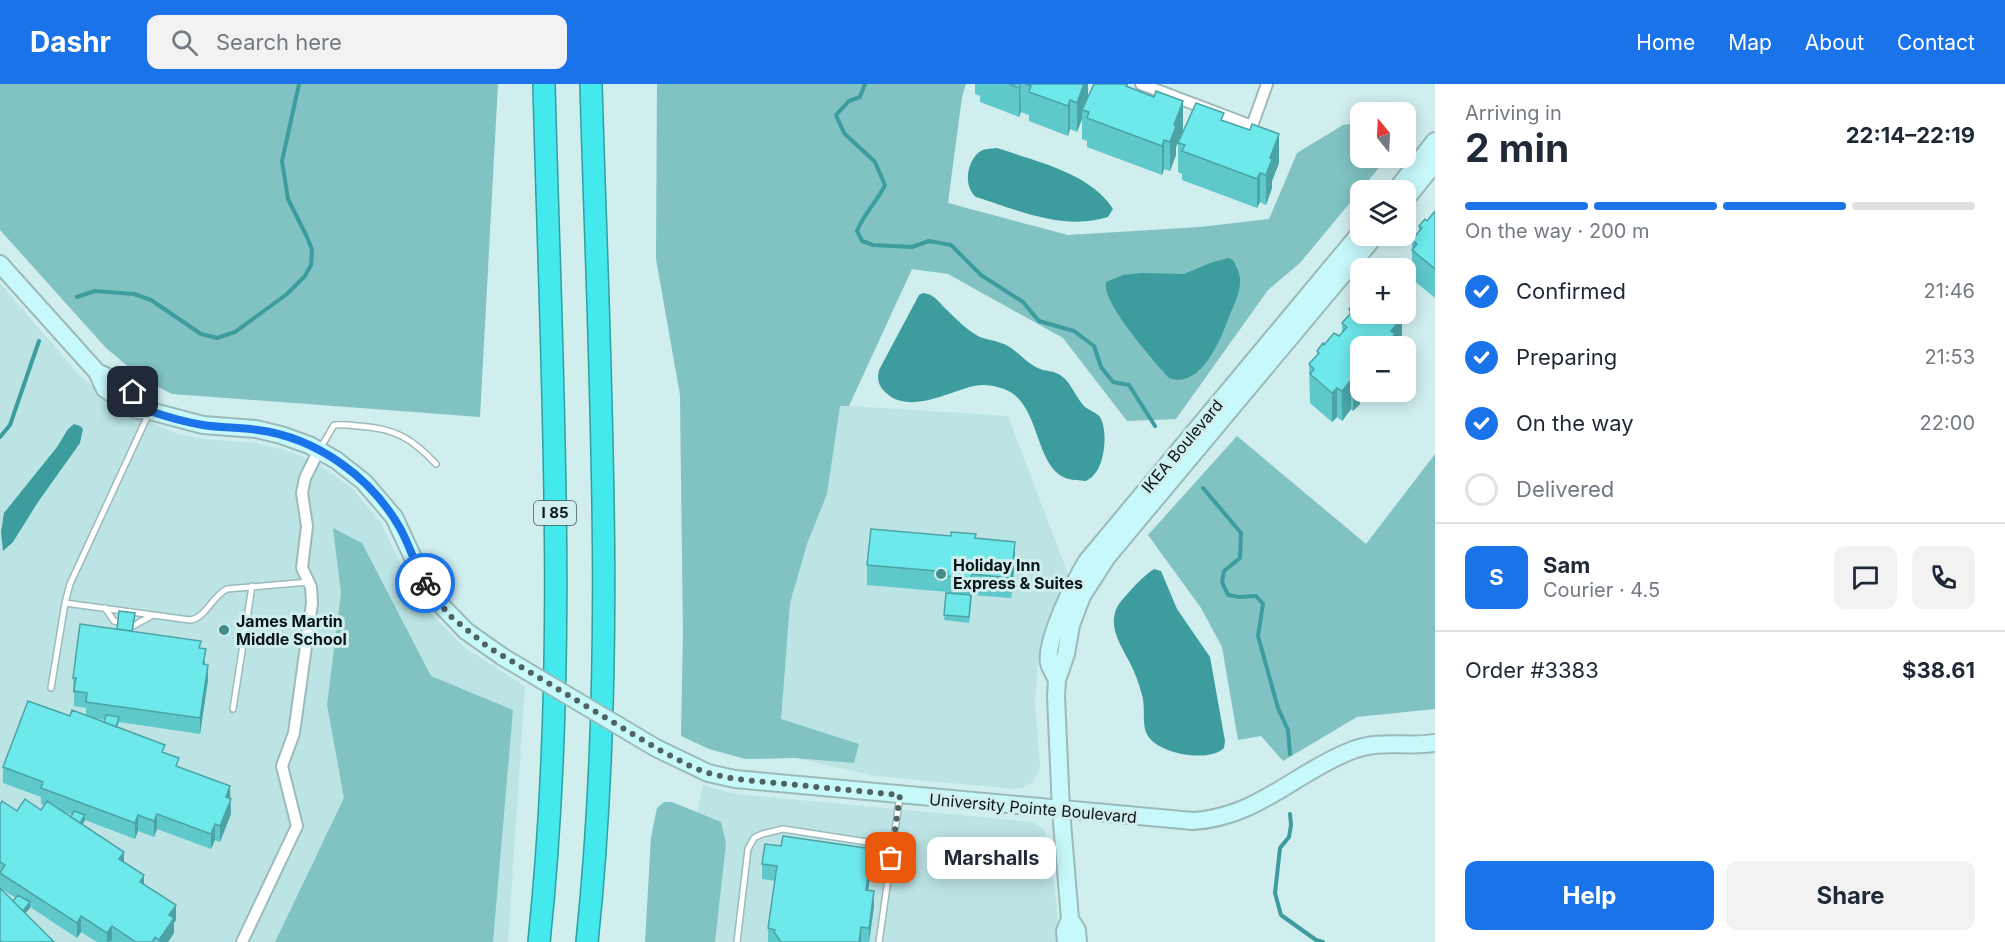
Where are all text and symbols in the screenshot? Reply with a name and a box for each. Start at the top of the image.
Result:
search box [147,15,567,69]
text: Dashr [30,25,111,59]
icon: search [168,26,201,59]
text: Search here [216,29,342,55]
text: Home [1636,30,1695,55]
text: Map [1728,30,1772,55]
text: About [1805,30,1864,55]
text: Contact [1897,30,1975,55]
text: Arriving in [1465,101,1562,125]
north arrow [1350,102,1416,168]
map controls [1350,102,1416,402]
text: 22:14–22:19 [1846,122,1975,148]
text: 2 min [1465,124,1569,171]
button: layers [1350,180,1416,246]
text: On the way · 200 m [1465,219,1650,243]
button: + [1350,258,1416,324]
icon: check [1465,275,1498,308]
text: Confirmed [1516,278,1626,304]
text: 21:46 [1924,279,1975,303]
button: − [1350,336,1416,402]
icon: check [1465,341,1498,374]
text: Preparing [1516,344,1617,370]
text: 21:53 [1924,345,1975,369]
pin [107,366,158,417]
icon: home [116,375,149,408]
street label: IKEA Boulevard [1137,395,1227,497]
icon: check [1465,407,1498,440]
text: On the way [1516,410,1634,436]
text: 22:00 [1920,411,1975,435]
text: Delivered [1516,476,1614,502]
road number: I 85 [534,501,576,525]
button: chat [1834,546,1897,609]
button: phone [1912,546,1975,609]
text: Sam [1543,552,1590,578]
courier [395,553,455,613]
place label: Holiday Inn Express & Suites [953,555,1083,593]
text: S [1489,564,1504,590]
icon: bike [409,567,442,600]
marker: Holiday Inn Express & Suites [934,567,948,581]
text: Courier · 4.5 [1543,578,1660,602]
place label: James Martin Middle School [236,611,347,649]
marker: James Martin Middle School [217,623,231,637]
text: Order #3383 [1465,657,1599,683]
text: $38.61 [1902,657,1975,683]
street label: University Pointe Boulevard [928,789,1138,827]
pin [865,832,916,883]
callout: Marshalls [927,837,1056,879]
icon: bag [874,841,907,874]
text: Marshalls [944,846,1039,870]
button: Help [1465,861,1714,930]
button: Share [1726,861,1975,930]

